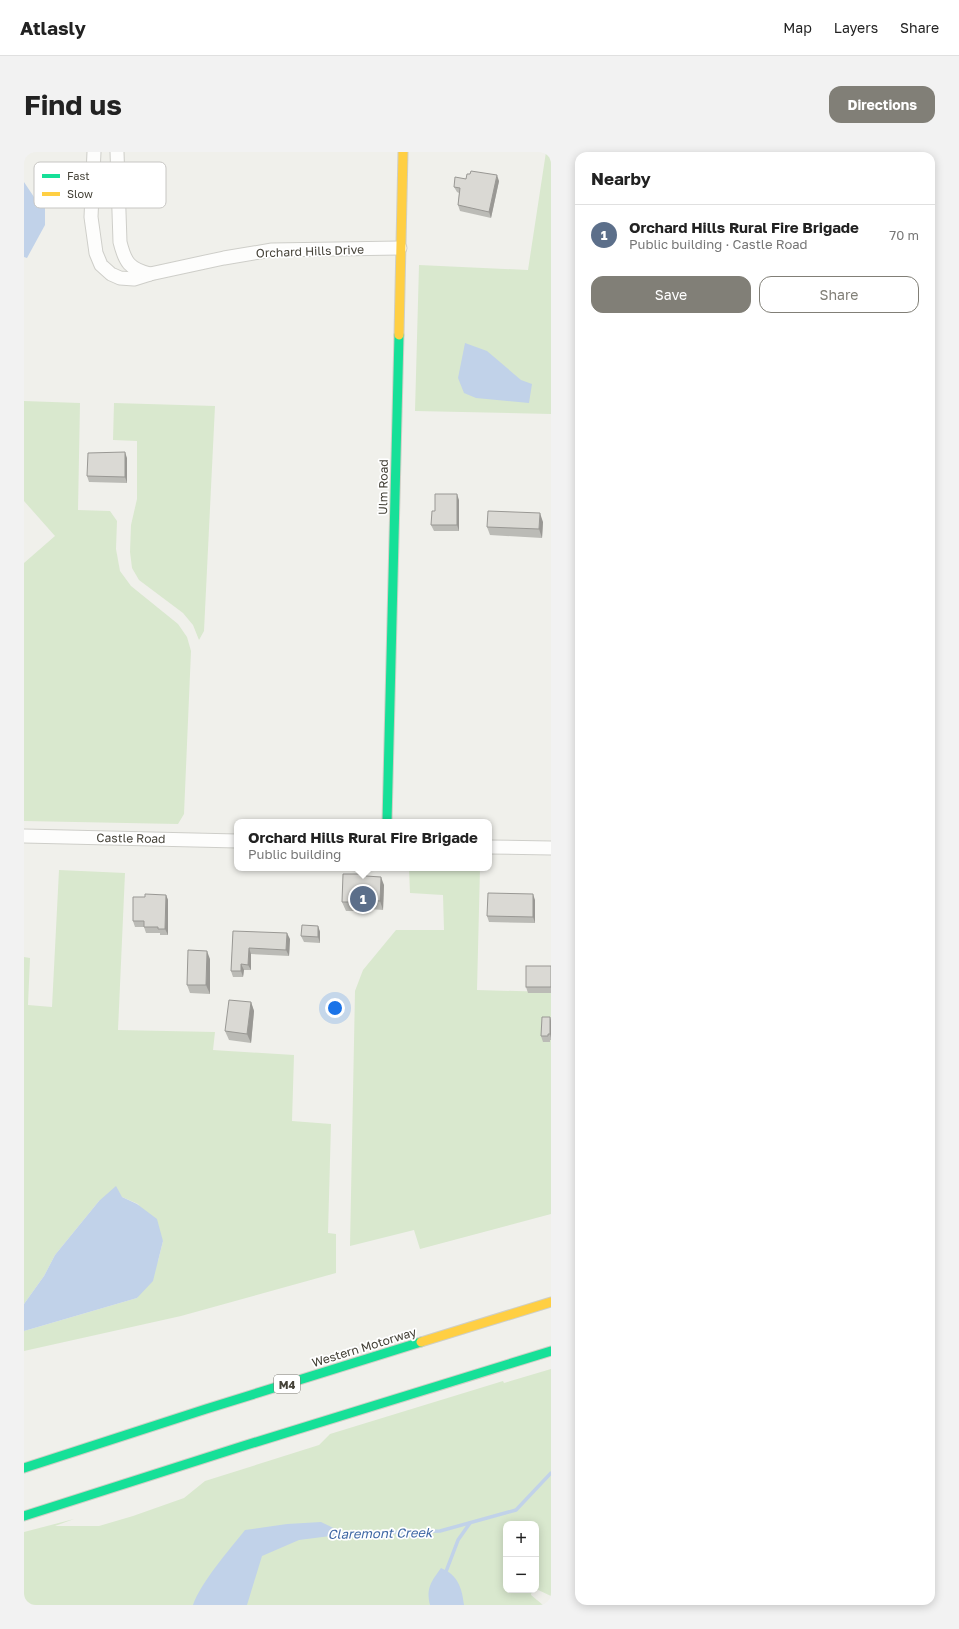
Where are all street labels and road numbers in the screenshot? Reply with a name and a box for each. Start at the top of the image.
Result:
street label: Orchard Hills Drive [256,242,364,260]
street label: Ulm Road [375,459,391,515]
street label: Castle Road [96,830,166,846]
street label: Western Motorway [310,1324,418,1370]
road number: M4 [274,1375,300,1393]

